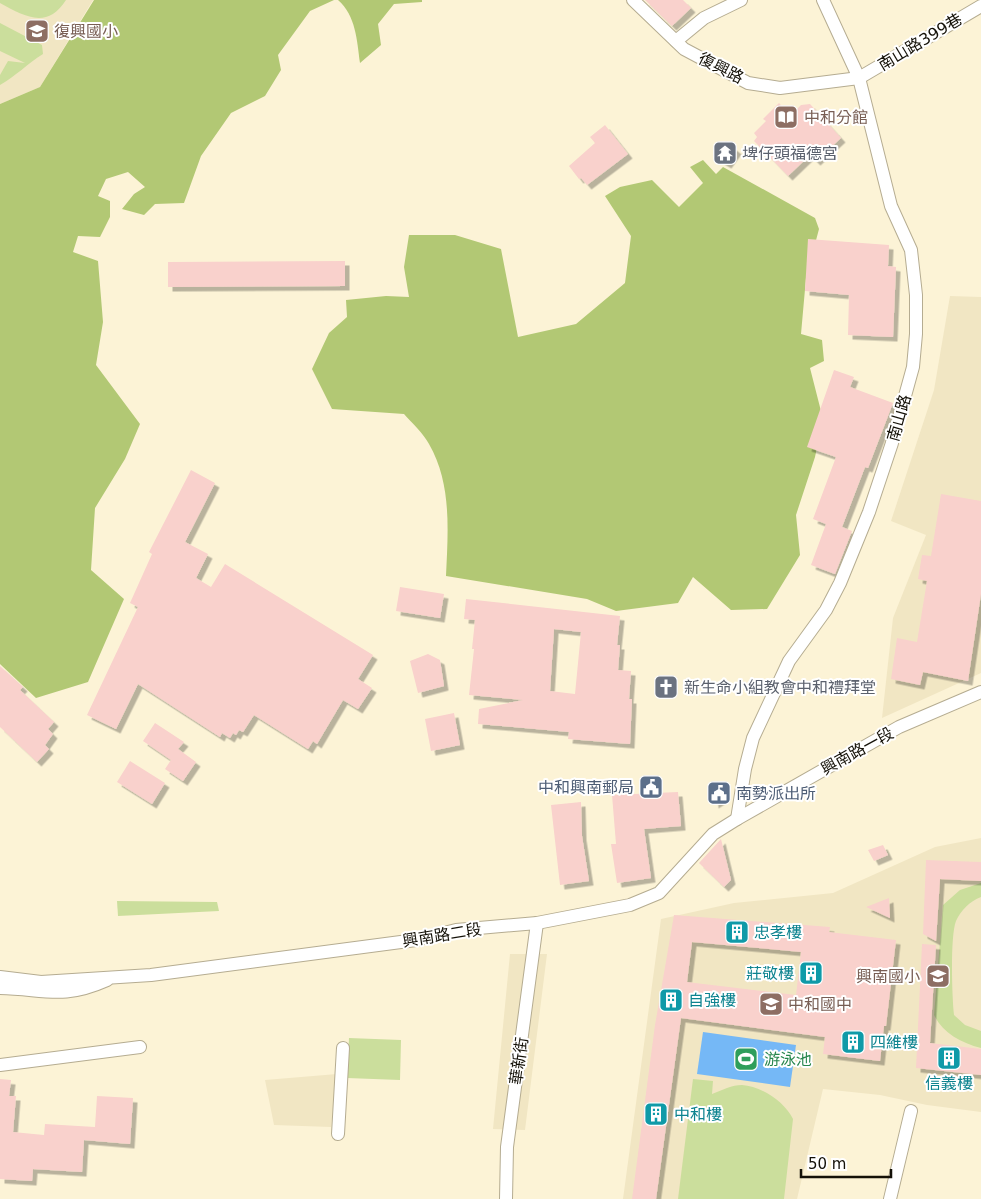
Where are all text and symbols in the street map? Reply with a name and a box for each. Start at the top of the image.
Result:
street label: 南山路399巷 [875,10,965,74]
school or university icon: 復興國小 [24,18,50,44]
place label: 復興國小 [54,22,118,41]
street label: 復興路 [695,49,747,87]
library icon: 中和分館 [773,104,799,130]
place label: 中和分館 [804,108,868,127]
temple icon: 埤仔頭福德宮 [712,140,738,166]
place label: 埤仔頭福德宮 [742,144,838,163]
street label: 南山路 [883,392,915,444]
church icon: 新生命小組教會中和禮拜堂 [653,674,679,700]
place label: 新生命小組教會中和禮拜堂 [684,678,876,697]
street label: 興南路一段 [817,723,897,779]
public building icon: 中和興南郵局 [638,774,664,800]
place label: 中和興南郵局 [538,778,634,797]
public building icon: 南勢派出所 [706,780,732,806]
place label: 南勢派出所 [736,784,816,803]
street label: 興南路二段 [401,919,483,951]
building icon: 忠孝樓 [724,919,750,945]
place label: 忠孝樓 [754,923,802,942]
building icon: 莊敬樓 [798,960,824,986]
school or university icon: 興南國小 [925,963,951,989]
place label: 莊敬樓 [746,964,794,983]
place label: 興南國小 [856,967,920,986]
building icon: 自強樓 [658,987,684,1013]
place label: 自強樓 [688,991,736,1010]
school or university icon: 中和國中 [758,991,784,1017]
place label: 中和國中 [788,995,852,1014]
building icon: 四維樓 [840,1029,866,1055]
place label: 四維樓 [870,1033,918,1052]
street label: 華新街 [506,1036,532,1086]
building icon: 信義樓 [936,1045,962,1071]
sports icon: 游泳池 [733,1046,759,1072]
place label: 游泳池 [764,1050,812,1069]
place label: 信義樓 [925,1074,973,1093]
building icon: 中和樓 [643,1101,669,1127]
place label: 中和樓 [674,1105,722,1124]
scale bar [801,1146,891,1178]
text: 50 m [808,1155,846,1173]

